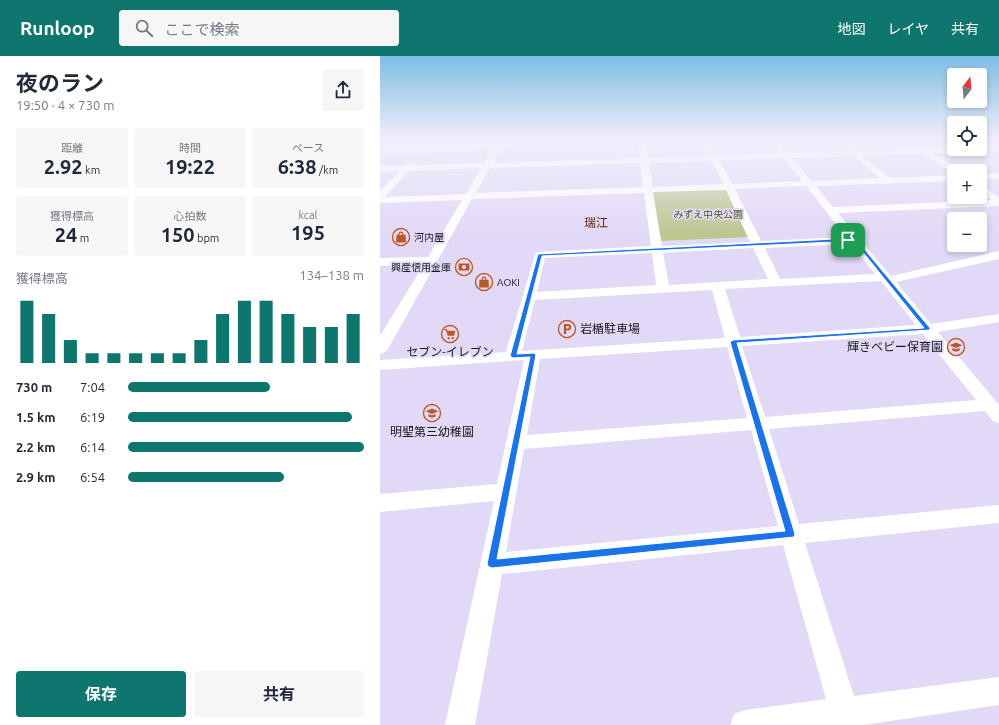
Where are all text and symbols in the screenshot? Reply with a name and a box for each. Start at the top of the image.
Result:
search box [119,10,399,46]
text: Runloop [20,17,95,39]
icon: search [133,17,155,39]
text: ここで検索 [165,21,240,38]
text: 地図 [837,21,865,37]
text: レイヤ [887,21,929,37]
text: 共有 [951,21,979,37]
north arrow [947,68,987,108]
map controls [947,68,987,252]
button: share [322,69,364,111]
text: 夜のラン [16,70,104,95]
text: 19:50 · 4 × 730 m [16,98,115,112]
button: locate [947,116,987,156]
text: 距離 [61,142,83,154]
text: 時間 [179,142,201,154]
text: ペース [292,142,324,154]
text: 2.92 [44,155,83,178]
text: 19:22 [165,155,215,178]
text: 6:38 [278,155,317,178]
text: km [83,164,100,176]
text: /km [317,164,338,176]
button: + [947,164,987,204]
text: kcal [299,209,318,221]
park label: みずえ中央公園 [673,209,743,220]
text: 獲得標高 [50,210,94,222]
text: 心拍数 [174,210,207,222]
button: − [947,212,987,252]
district label: 瑞江 [584,216,608,229]
text: 195 [291,221,325,244]
text: 24 [55,223,77,246]
text: 150 [161,223,194,246]
pin [831,223,865,257]
shop icon: 河内屋 [391,227,411,247]
icon: arrive [837,229,859,251]
text: m [77,232,89,244]
text: bpm [194,232,219,244]
place label: 河内屋 [414,232,444,243]
bank icon: 興産信用金庫 [454,257,474,277]
place label: 興産信用金庫 [391,262,451,273]
text: 134–138 m [299,268,364,282]
text: 獲得標高 [16,271,68,285]
shop icon: AOKI [474,272,494,292]
place label: AOKI [497,277,520,288]
parking icon: 岩楯駐車場 [557,319,577,339]
place label: 岩楯駐車場 [580,322,640,335]
supermarket icon: セブン-イレブン [440,324,460,344]
school or university icon: 輝きベビー保育園 [946,337,966,357]
place label: 輝きベビー保育園 [847,340,943,353]
place label: セブン-イレブン [406,345,494,358]
text: 730 m [16,380,52,394]
text: 7:04 [80,380,105,394]
school or university icon: 明聖第三幼稚園 [422,403,442,423]
text: 1.5 km [16,410,55,424]
text: 6:19 [80,410,105,424]
place label: 明聖第三幼稚園 [390,425,474,438]
text: 2.2 km [16,440,55,454]
text: 6:14 [80,440,105,454]
text: 2.9 km [16,470,55,484]
text: 6:54 [80,470,105,484]
button: 保存 [16,671,186,717]
button: 共有 [194,671,364,717]

